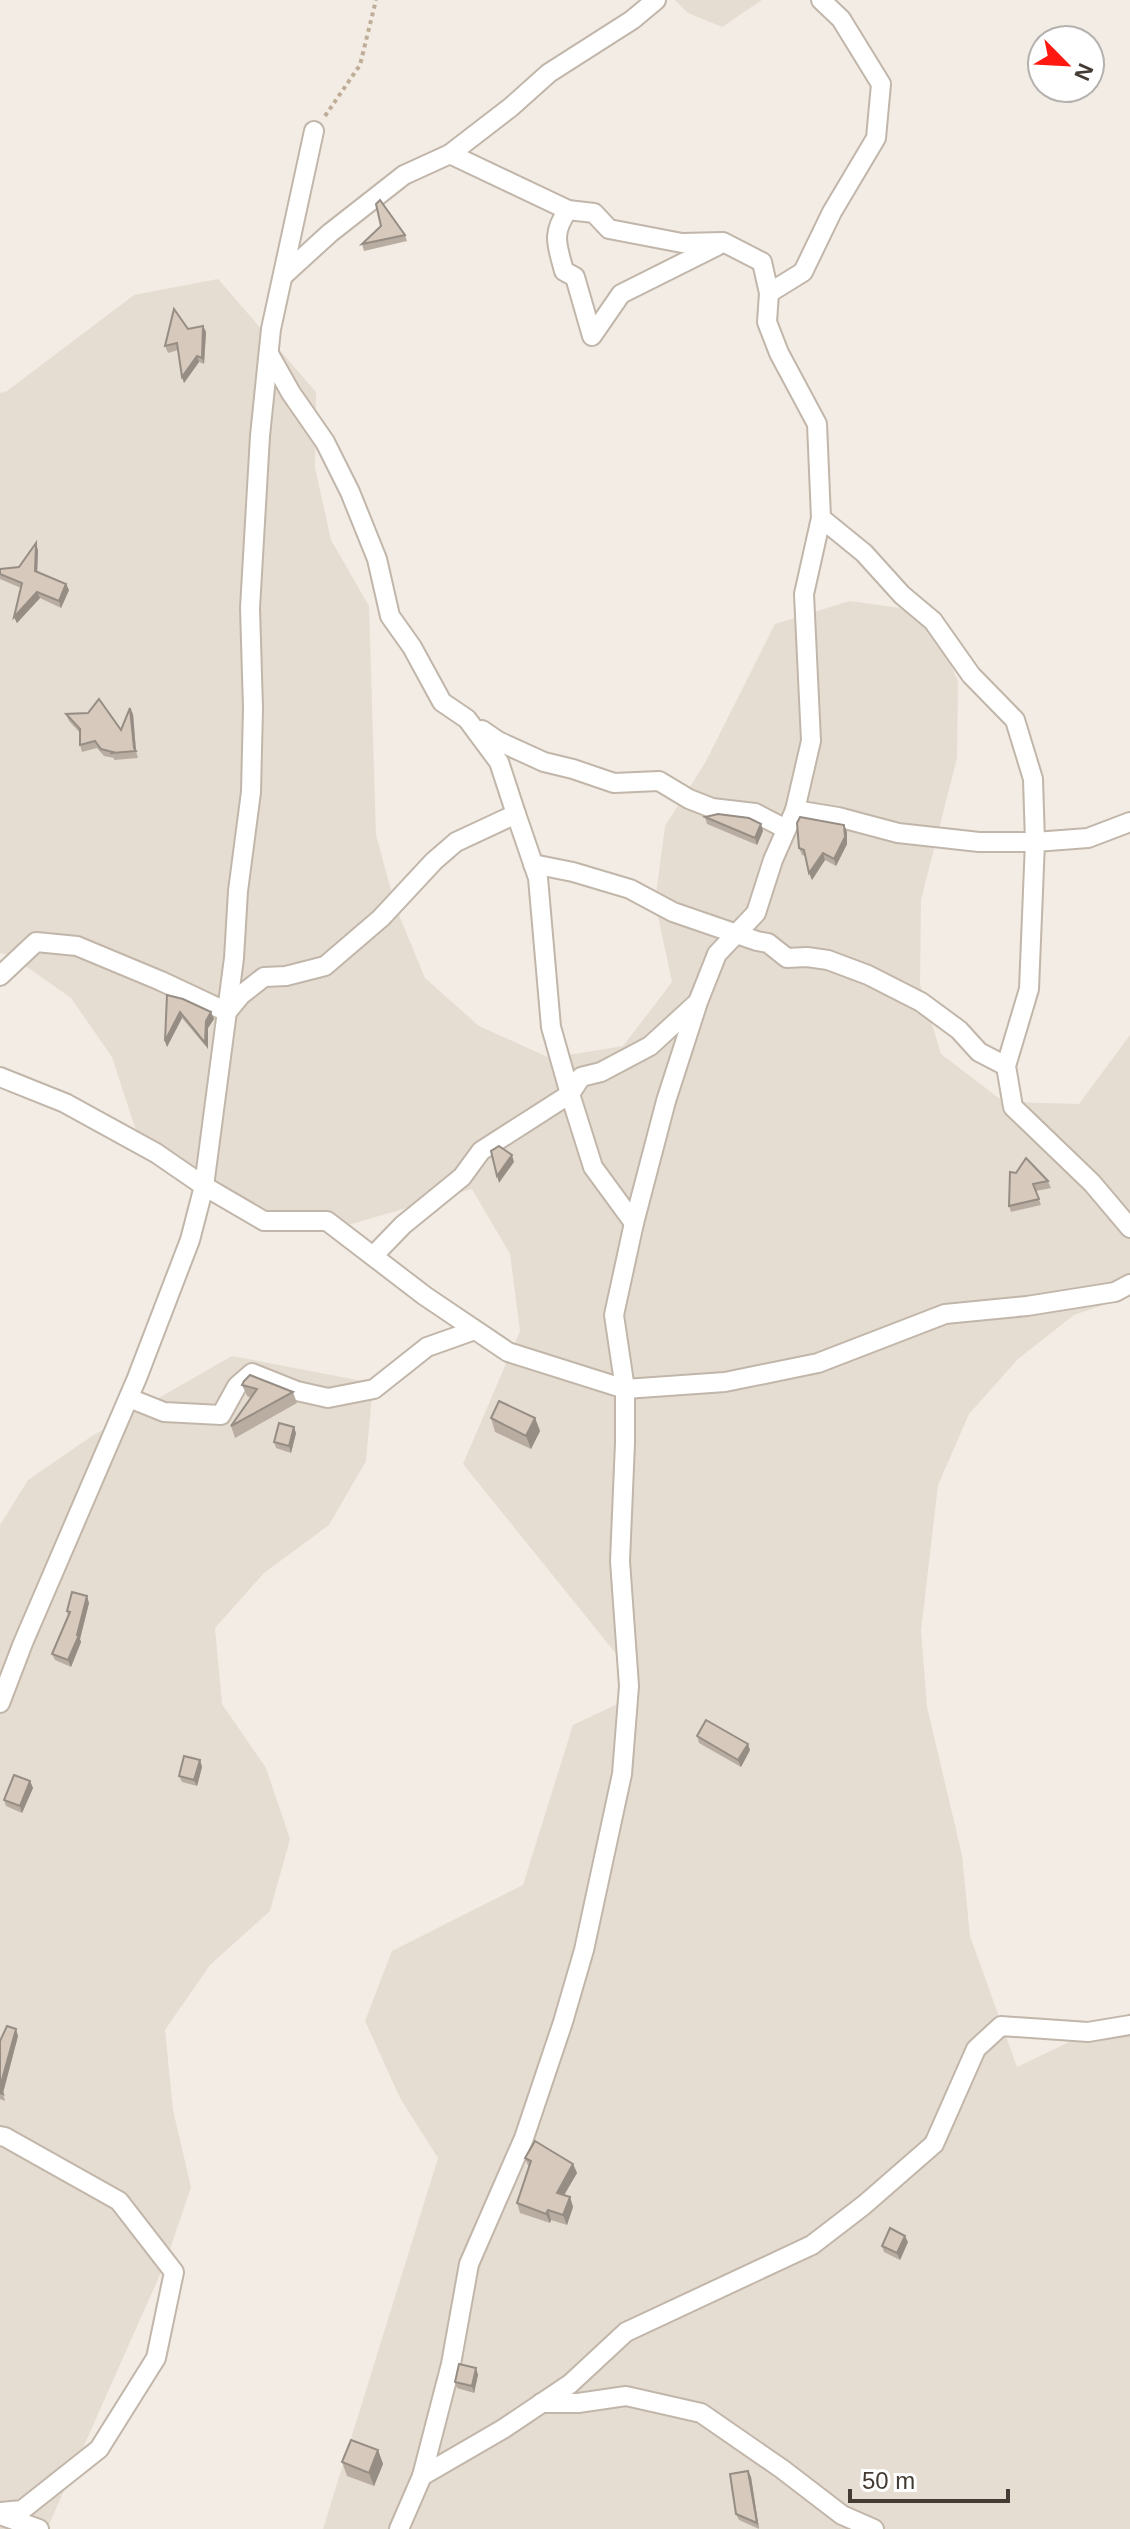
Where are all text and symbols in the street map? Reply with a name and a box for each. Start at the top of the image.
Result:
north arrow [1026,24,1106,104]
text: N [1069,60,1098,84]
scale bar [850,2453,1008,2503]
text: 50 m [862,2467,915,2494]

